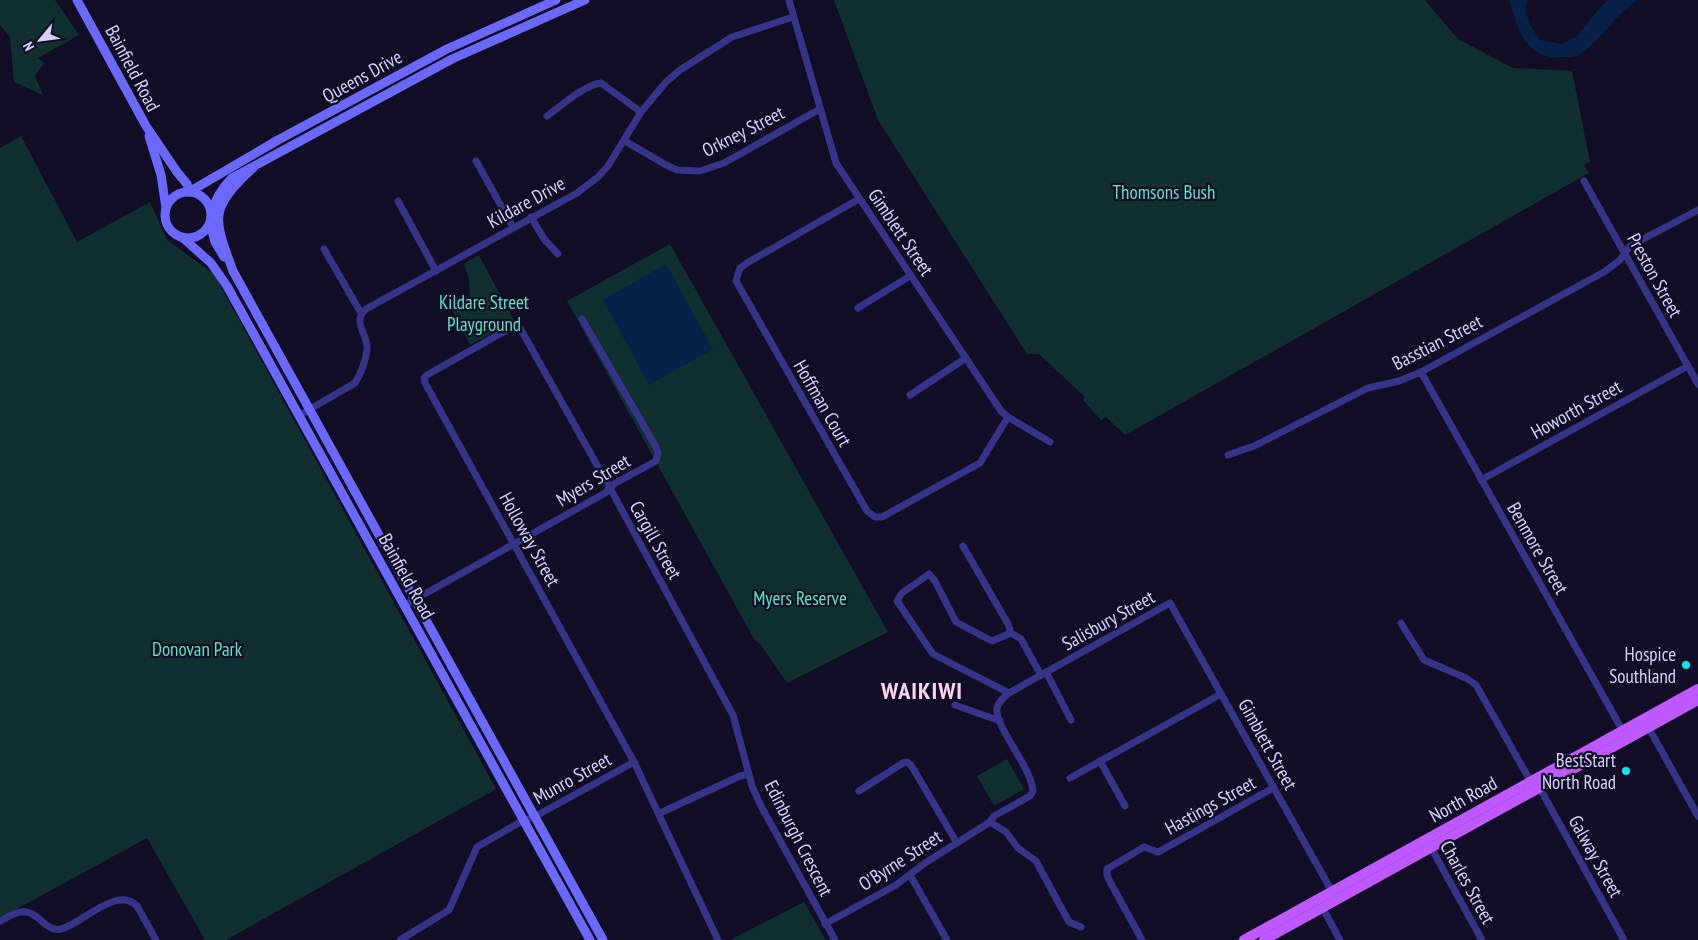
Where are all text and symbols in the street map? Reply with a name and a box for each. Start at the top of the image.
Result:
north arrow [15,15,65,65]
street label: Bainfield Road [100,21,166,115]
text: N [19,39,38,54]
street label: Queens Drive [318,44,406,108]
street label: Orkney Street [698,100,789,162]
street label: Kildare Drive [483,171,569,233]
park label: Thomsons Bush [1113,180,1215,204]
street label: Gimblett Street [863,184,939,281]
street label: Preston Street [1622,229,1688,322]
park label: Kildare Street Playground [439,290,530,336]
street label: Basstian Street [1388,309,1487,375]
street label: Hoffman Court [789,356,858,451]
street label: Howorth Street [1526,374,1626,444]
street label: Myers Street [552,448,635,511]
street label: Holloway Street [494,488,566,591]
street label: Cargill Street [625,497,688,584]
street label: Benmore Street [1502,498,1574,599]
street label: Bainfield Road [374,529,440,623]
street label: Salisbury Street [1057,584,1159,655]
park label: Myers Reserve [753,586,847,610]
park label: Donovan Park [152,637,243,661]
place label: Hospice Southland [1609,642,1676,688]
marker: Hospice Southland [1680,659,1692,671]
district label: WAIKIWI [880,675,963,706]
street label: Gimblett Street [1233,694,1303,794]
street label: Munro Street [529,746,616,809]
place label: BestStart North Road [1542,748,1617,794]
marker: BestStart North Road [1620,765,1632,777]
street label: Hastings Street [1160,770,1260,840]
street label: North Road [1425,771,1501,827]
street label: Edinburgh Crescent [759,776,839,901]
street label: Galway Street [1564,811,1629,902]
street label: O'Byrne Street [854,824,947,896]
street label: Charles Street [1435,836,1501,929]

